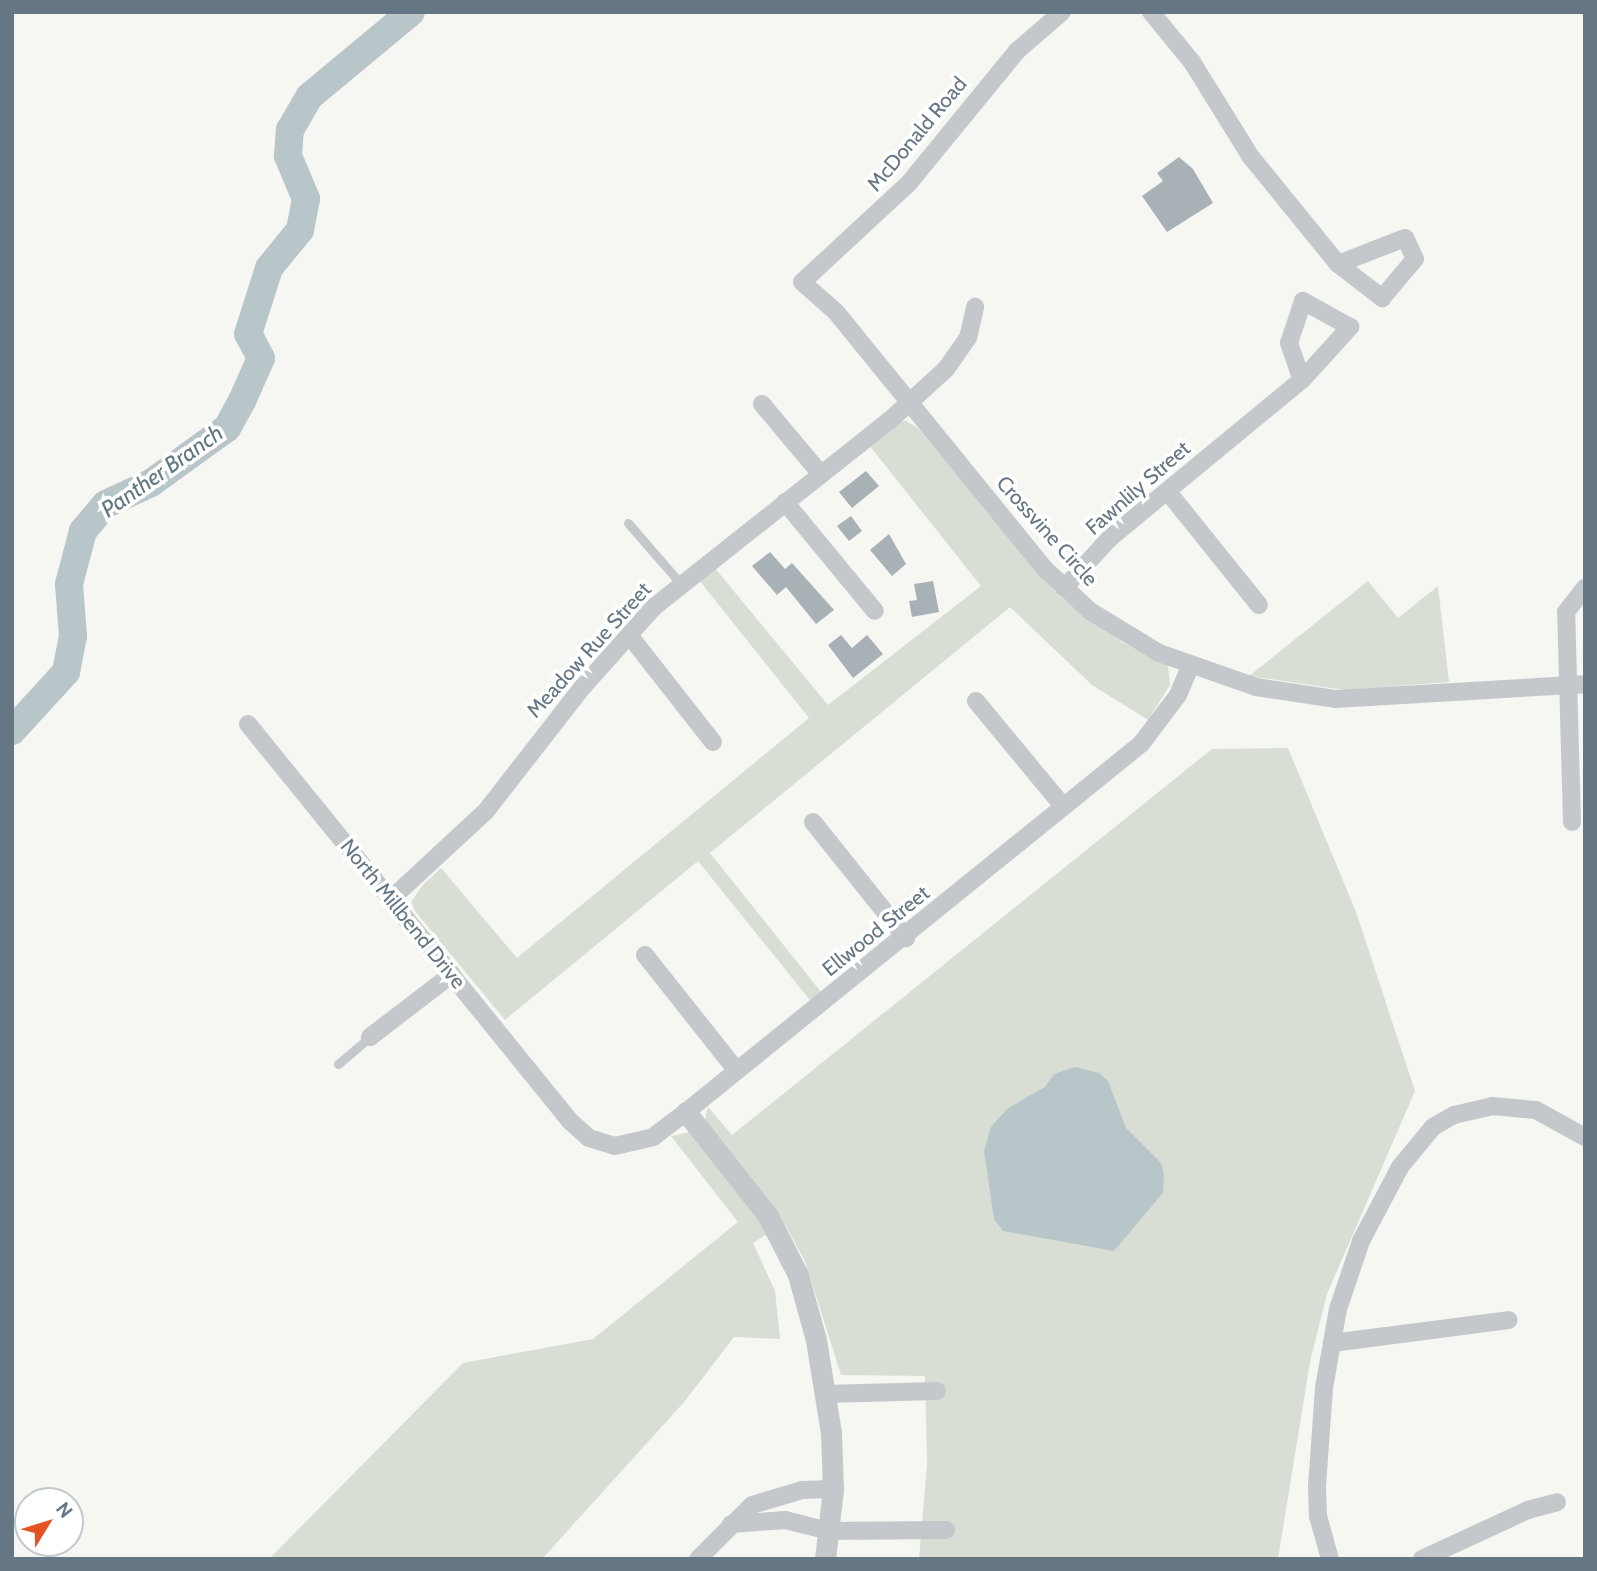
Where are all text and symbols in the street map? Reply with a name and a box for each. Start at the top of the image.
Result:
street label: McDonald Road [862,72,972,196]
water label: Panther Branch [96,419,228,523]
street label: Fawnlily Street [1081,436,1195,540]
street label: Crossvine Circle [991,471,1103,591]
street label: Meadow Rue Street [522,577,656,723]
street label: North Millbend Drive [335,834,471,994]
street label: Ellwood Street [818,880,934,982]
north arrow [14,1487,84,1557]
text: N [51,1498,78,1522]

